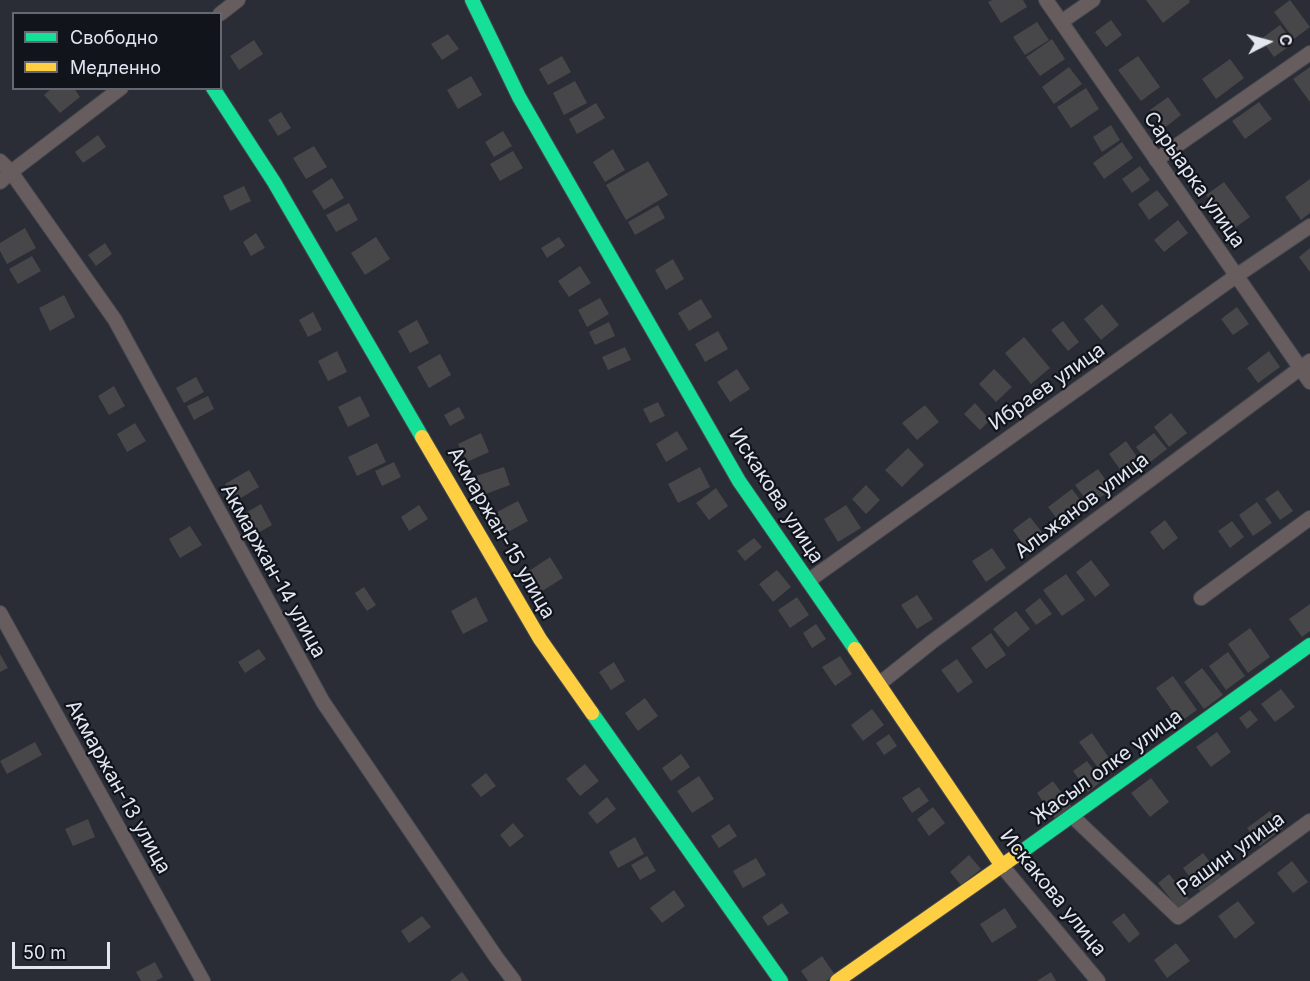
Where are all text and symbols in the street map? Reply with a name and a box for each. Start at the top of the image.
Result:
legend [12,12,222,90]
north arrow [1238,12,1298,72]
text: Свободно [70,27,158,48]
text: С [1275,33,1296,47]
text: Медленно [70,57,161,78]
street label: Сарыарка улица [1138,107,1250,253]
street label: Ибраев улица [984,338,1110,436]
street label: Искакова улица [723,424,829,568]
street label: Акмаржан-15 улица [442,443,560,623]
street label: Альжанов улица [1010,448,1154,564]
street label: Акмаржан-14 улица [215,480,331,662]
street label: Акмаржан-13 улица [60,696,176,878]
street label: Жасыл олке улица [1027,704,1187,830]
street label: Рашин улица [1173,807,1289,901]
street label: Искакова улица [995,825,1111,961]
scale bar [15,930,112,968]
text: 50 m [23,942,66,963]

